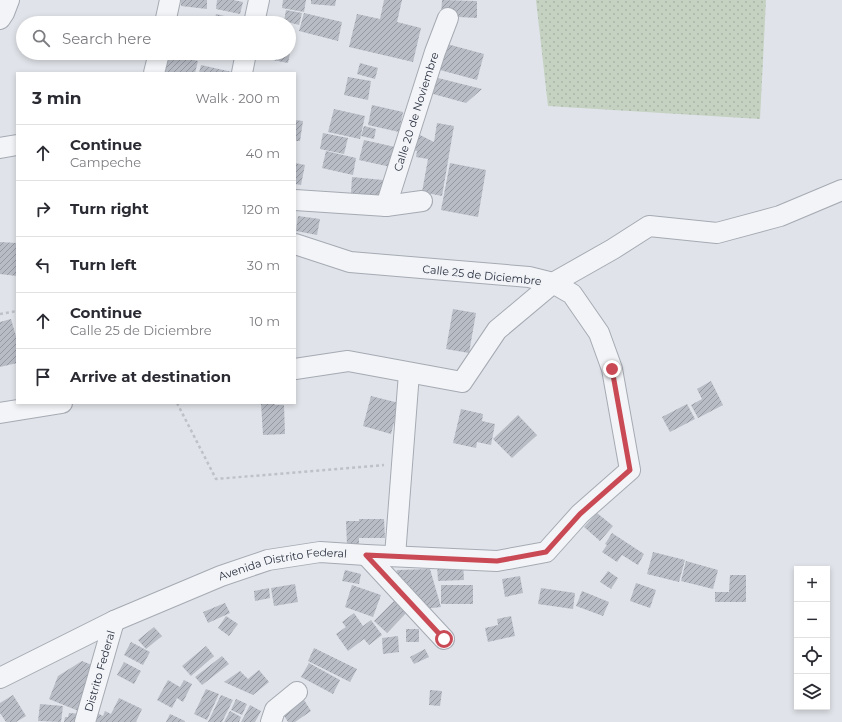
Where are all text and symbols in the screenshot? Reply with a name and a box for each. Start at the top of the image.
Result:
search box [16,16,296,60]
icon: search [30,27,52,49]
text: Search here [62,29,151,48]
street label: Calle 20 de Noviembre [390,50,442,173]
text: 3 min [32,88,82,108]
text: Walk · 200 m [195,90,280,106]
text: Continue [70,135,142,154]
icon: ahead [32,142,54,164]
text: 40 m [246,145,280,161]
text: Campeche [70,154,141,170]
icon: right [32,198,54,220]
text: Turn right [70,199,149,218]
text: 120 m [242,201,280,217]
icon: left [32,254,54,276]
text: Turn left [70,255,137,274]
text: 30 m [247,257,280,273]
street label: Calle 25 de Diciembre [422,262,543,288]
text: Continue [70,303,142,322]
icon: ahead [32,310,54,332]
text: 10 m [250,313,280,329]
text: Calle 25 de Diciembre [70,322,212,338]
route end [603,360,621,378]
icon: arrive [32,366,54,388]
text: Arrive at destination [70,367,231,386]
street label: Avenida Distrito Federal [217,545,347,583]
map controls [794,566,830,710]
button: + [794,566,830,602]
button: − [794,602,830,638]
street label: Distrito Federal [81,629,118,713]
route start [435,630,453,648]
button: locate [794,638,830,674]
button: layers [794,674,830,710]

